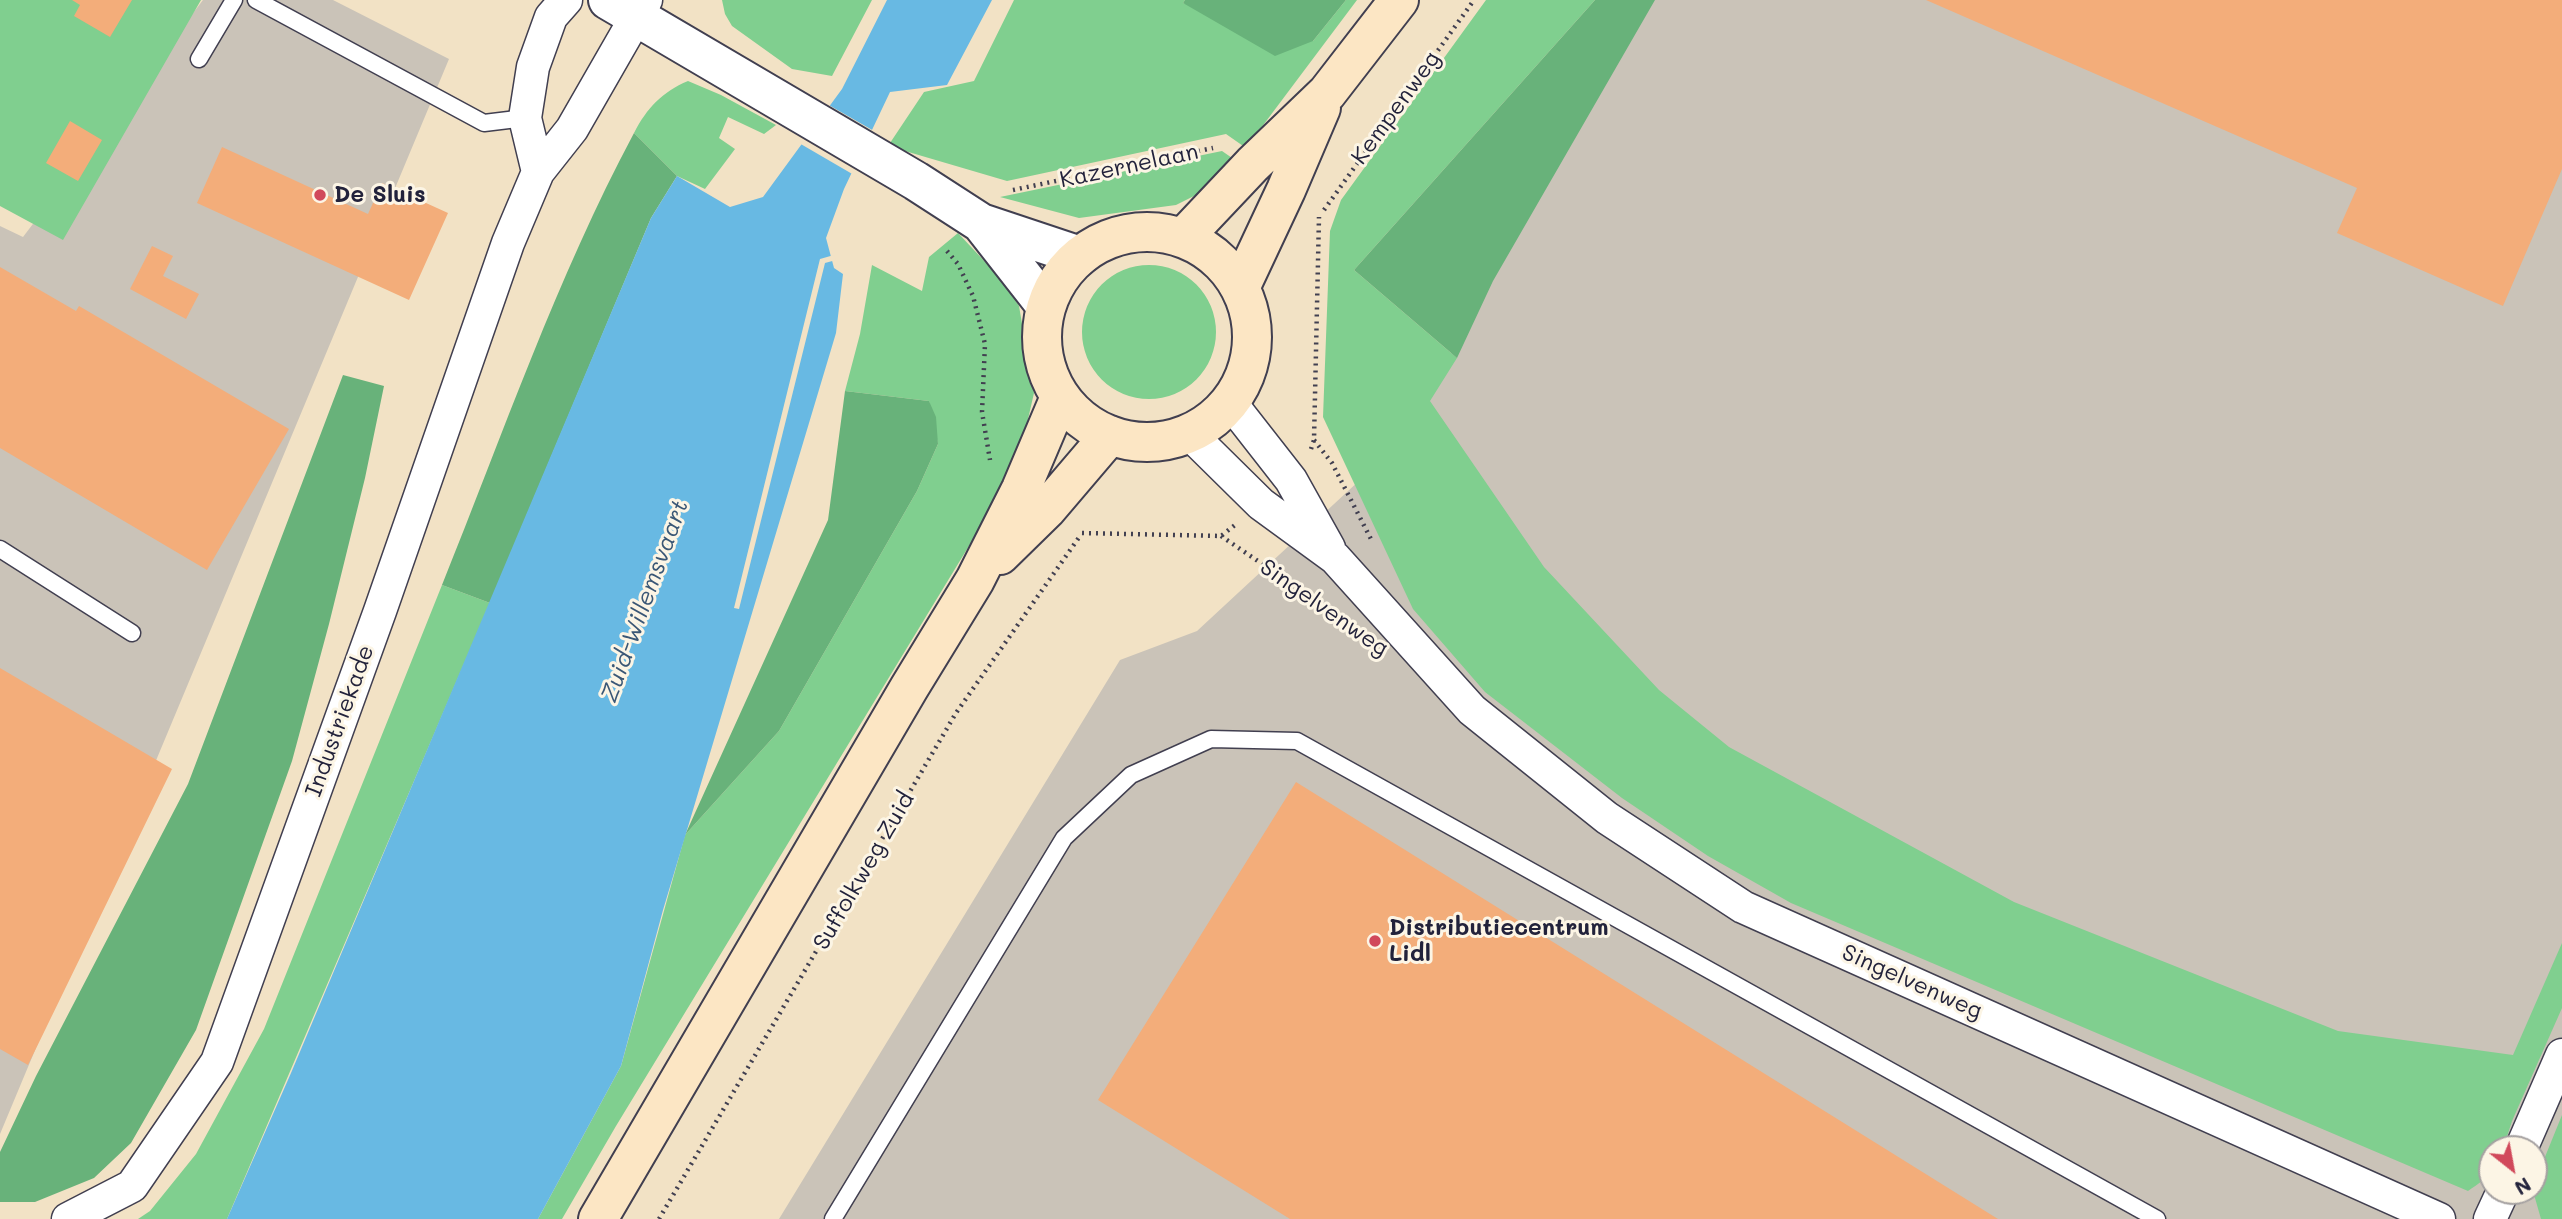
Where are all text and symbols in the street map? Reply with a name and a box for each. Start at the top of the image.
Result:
street label: Kempenweg [1346,46,1446,170]
street label: Kazernelaan [1057,138,1201,194]
place label: De Sluis [334,181,426,209]
marker: De Sluis [312,187,328,203]
water label: Zuid-Willemsvaart [595,496,695,706]
street label: Singelvenweg [1254,553,1394,663]
street label: Industriekade [300,641,380,801]
street label: Suffolkweg Zuid [808,787,920,955]
place label: Distributiecentrum Lidl [1389,914,1609,968]
marker: Distributiecentrum Lidl [1367,933,1383,949]
street label: Singelvenweg [1838,939,1986,1025]
north arrow [2478,1135,2548,1205]
text: N [2510,1172,2536,1201]

